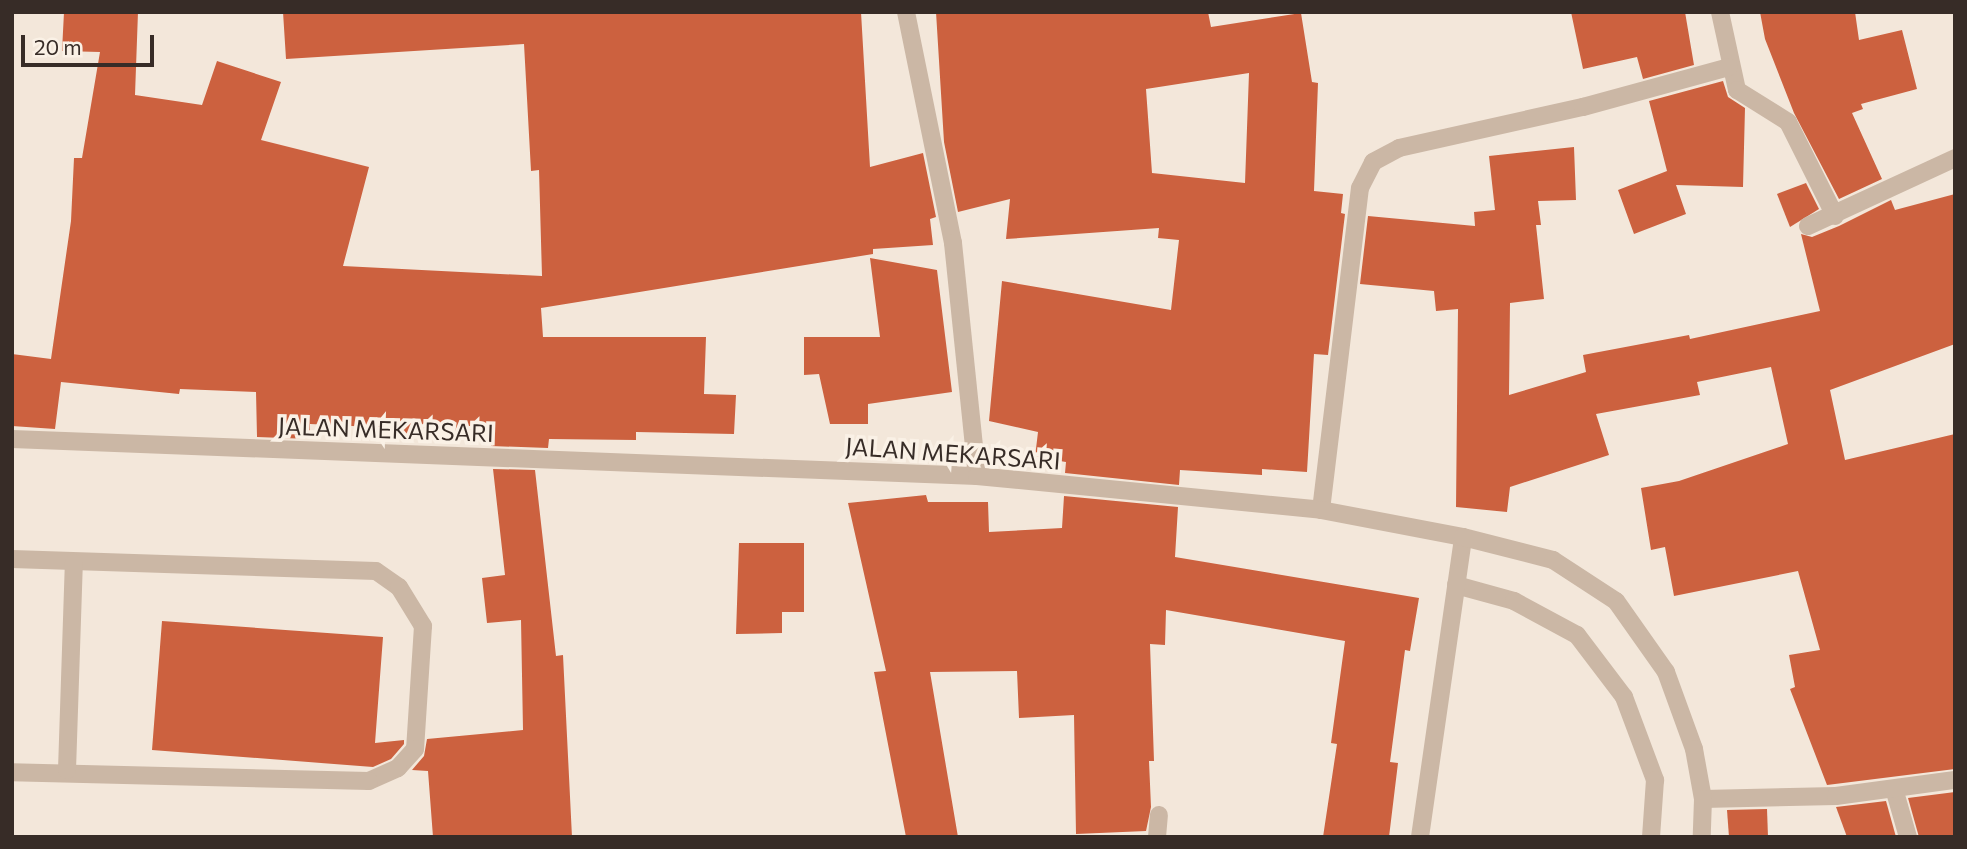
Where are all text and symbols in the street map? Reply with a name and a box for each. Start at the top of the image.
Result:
scale bar [24,21,158,65]
text: 20 m [34,34,82,59]
street label: JALAN MEKARSARI [278,411,494,447]
street label: JALAN MEKARSARI [844,431,1062,475]

